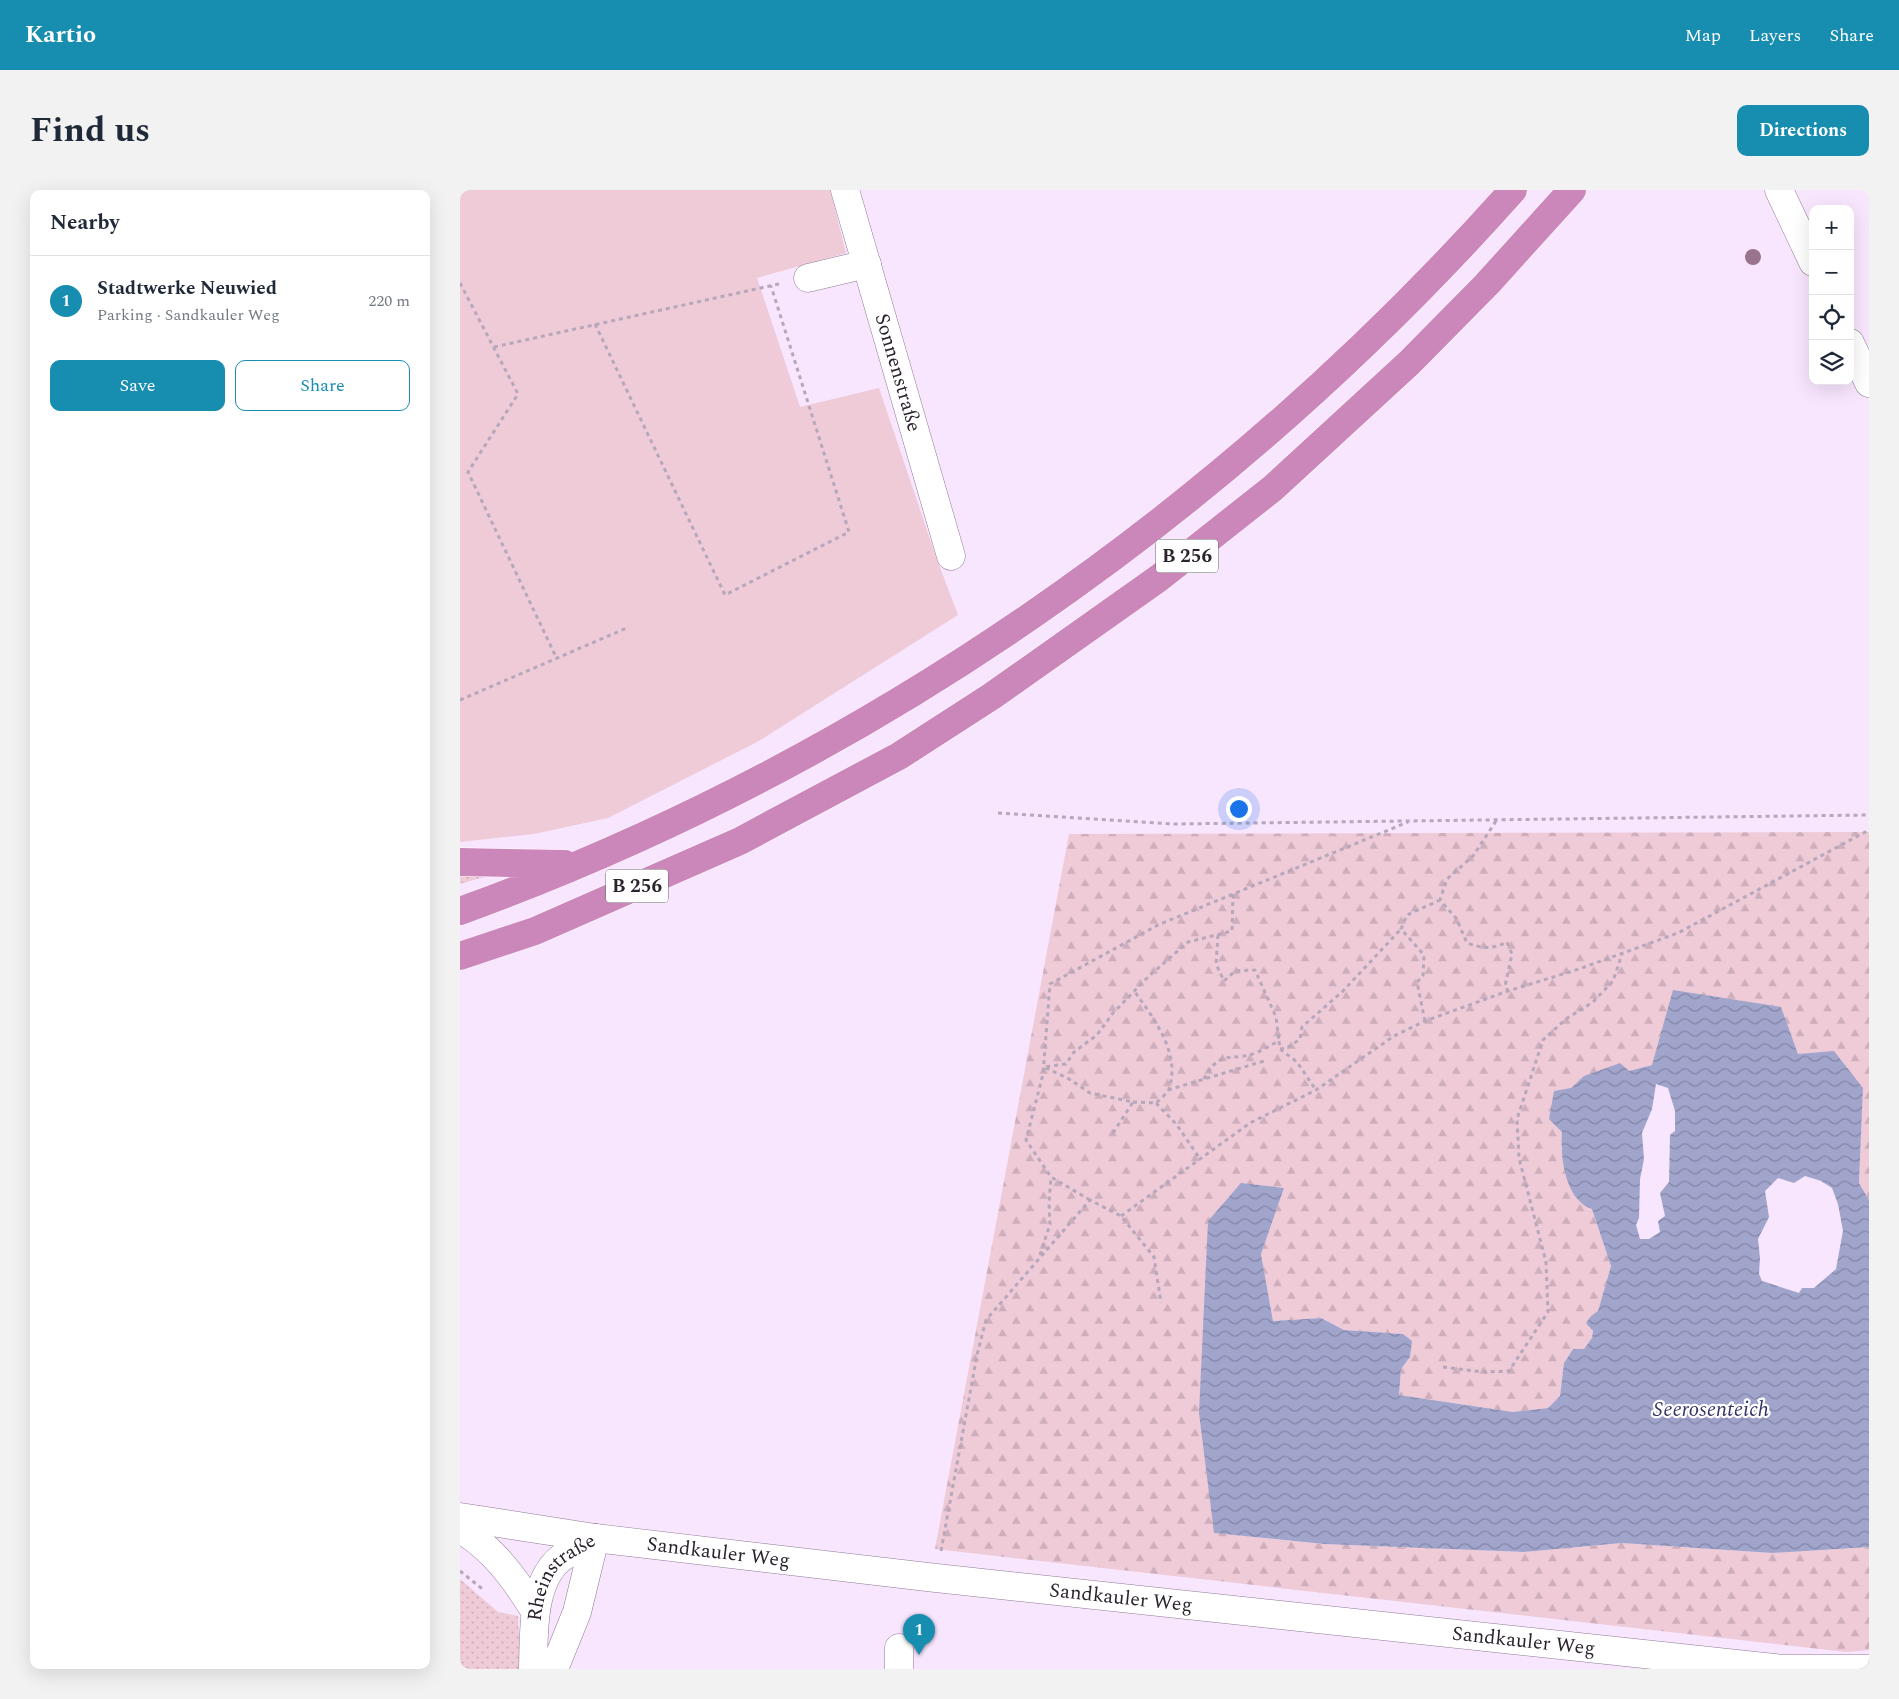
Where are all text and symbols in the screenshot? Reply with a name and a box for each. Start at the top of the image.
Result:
text: Kartio [25,17,96,53]
text: Map [1685,22,1721,49]
text: Layers [1749,22,1801,49]
text: Share [1829,22,1874,49]
text: Find us [30,104,150,157]
button: Directions [1737,105,1869,156]
map controls [1809,205,1854,385]
button: + [1809,205,1854,250]
text: Nearby [50,207,120,239]
button: − [1809,250,1854,295]
text: Stadtwerke Neuwied [97,274,277,303]
text: 1 [62,289,70,313]
text: 220 m [368,289,410,313]
button: locate [1809,295,1854,340]
text: Parking · Sandkauler Weg [97,303,280,327]
street label: Sonnenstraße [866,310,929,435]
button: layers [1809,340,1854,385]
button: Save [50,360,225,411]
button: Share [235,360,410,411]
road number: B 256 [1156,540,1218,572]
your location [1226,796,1252,822]
road number: B 256 [606,869,668,902]
water label: Seerosenteich [1653,1394,1769,1426]
street label: Rheinstraße [520,1526,601,1623]
street label: Sandkauler Weg [645,1529,792,1576]
street label: Sandkauler Weg [1048,1575,1194,1620]
pin: 1 [903,1614,935,1655]
street label: Sandkauler Weg [1451,1619,1597,1664]

